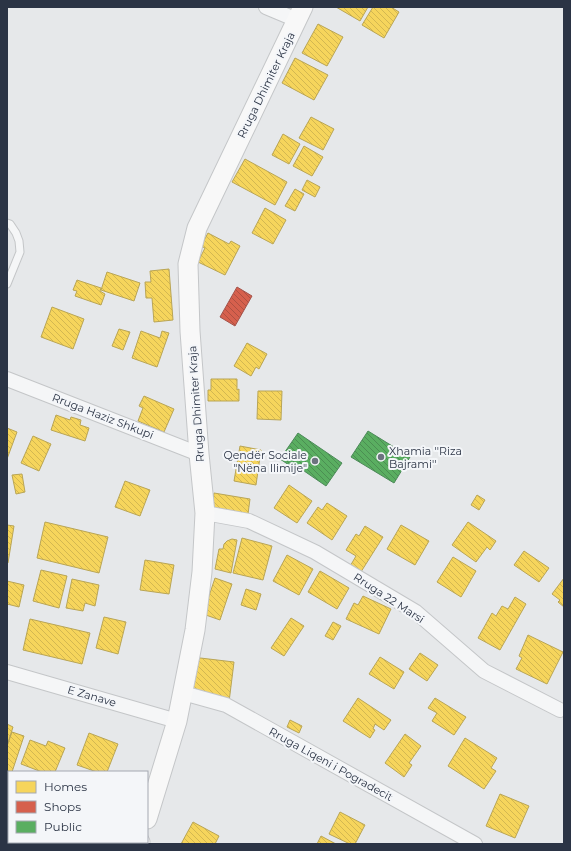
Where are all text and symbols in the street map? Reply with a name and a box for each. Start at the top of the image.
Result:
street label: Rruga Dhimiter Kraja [234,30,298,140]
street label: Rruga Dhimiter Kraja [185,345,207,463]
street label: Rruga Haziz Shkupi [50,390,156,442]
place label: Xhamia ''Riza Bajrami'' [389,444,462,471]
place label: Qendër Sociale "Nëna Ilimije" [223,448,307,475]
marker: Xhamia ''Riza Bajrami'' [376,452,386,462]
marker: Qendër Sociale "Nëna Ilimije" [310,456,320,466]
street label: Rruga 22 Marsi [351,570,427,626]
street label: E Zanave [66,682,118,710]
street label: Rruga Liqeni i Pogradecit [267,724,396,804]
legend [8,771,148,843]
text: Homes [44,779,87,794]
text: Shops [44,799,81,814]
text: Public [44,819,82,834]

